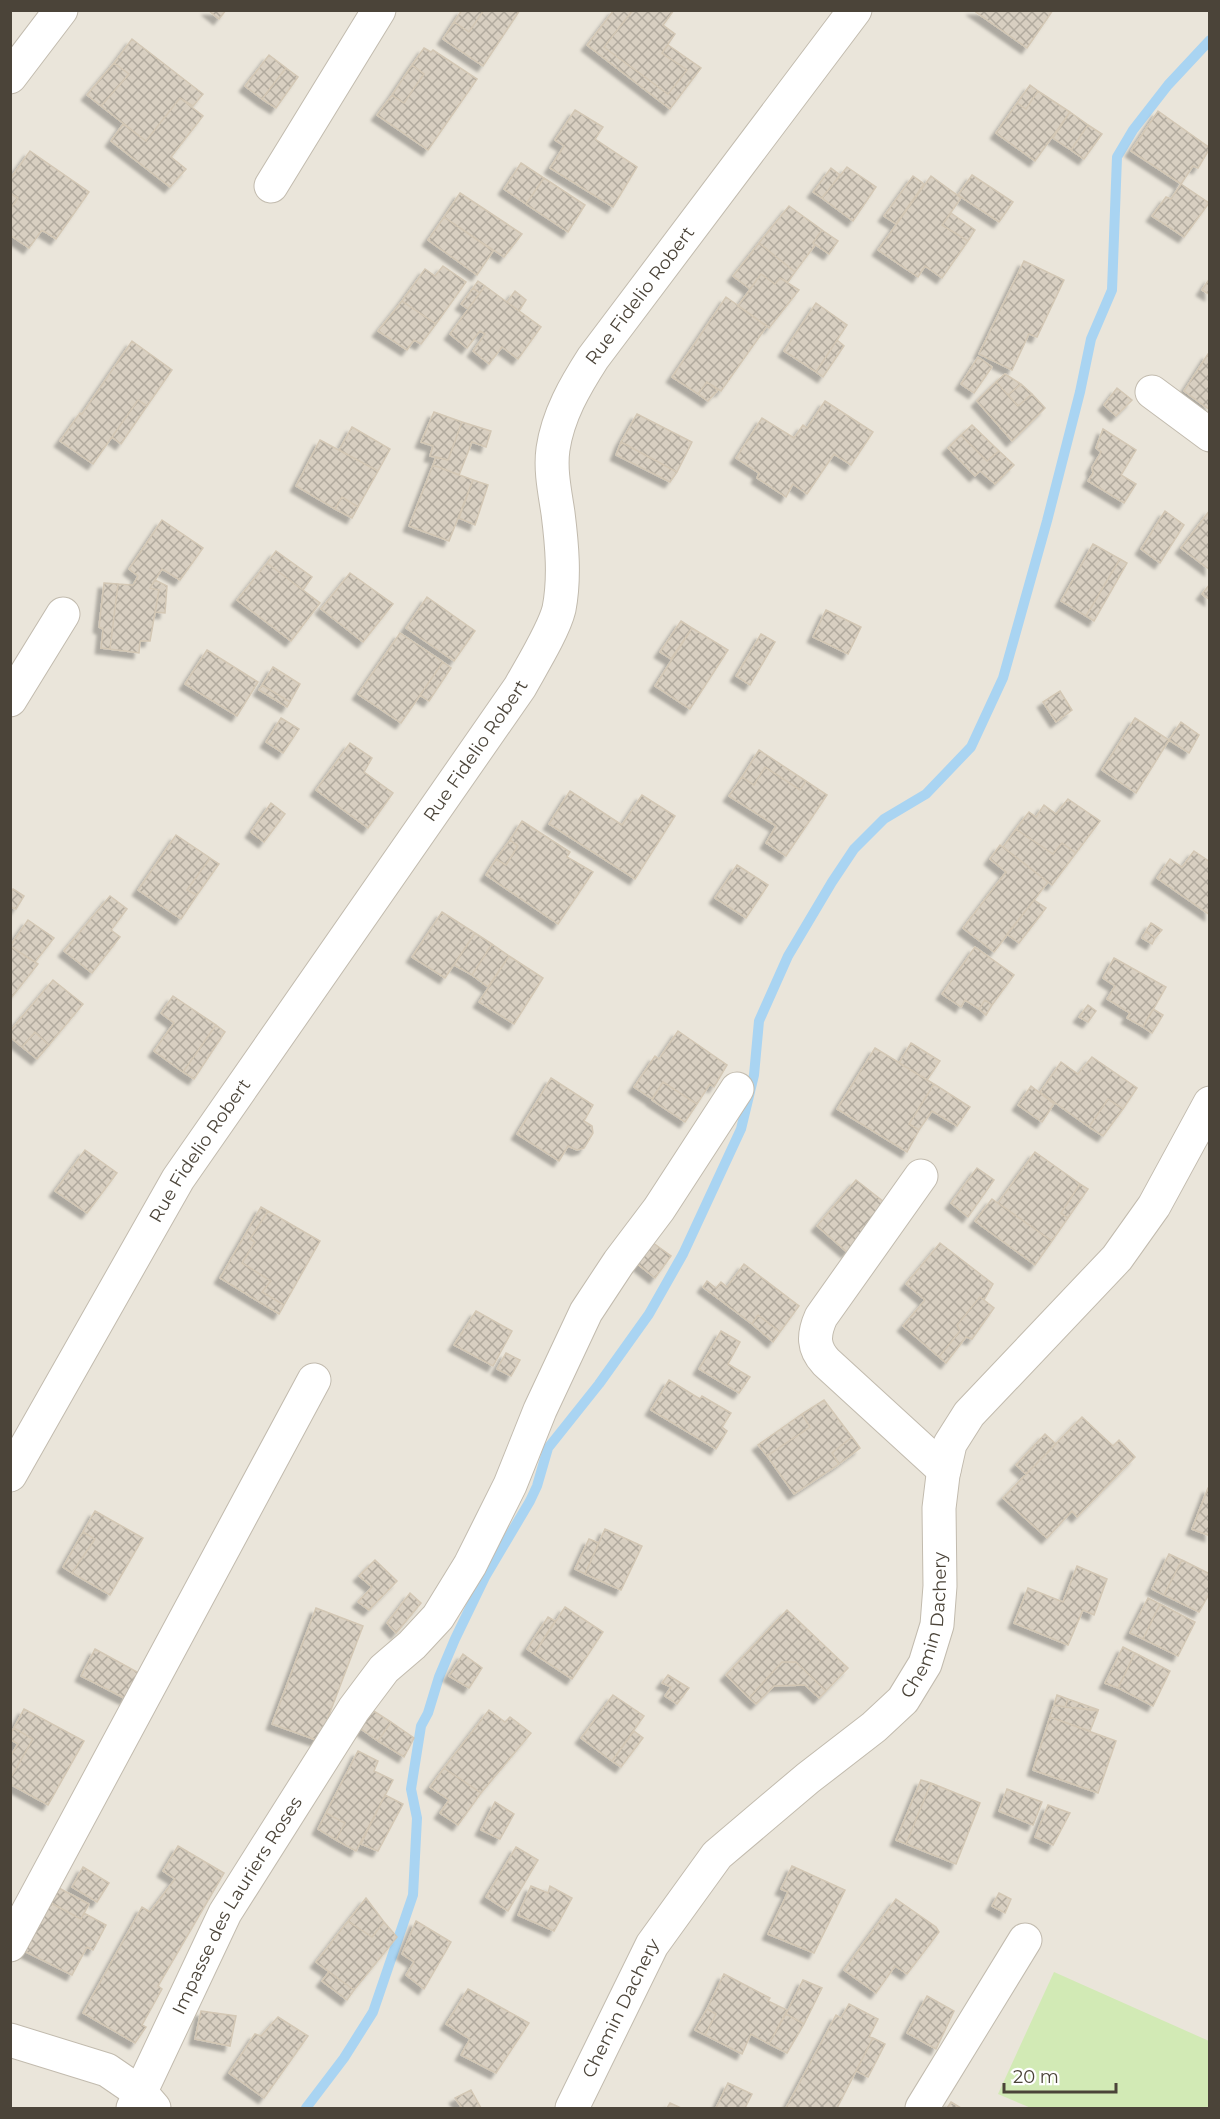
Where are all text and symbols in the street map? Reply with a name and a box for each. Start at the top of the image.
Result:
street label: Rue Fidelio Robert [581,222,699,369]
street label: Rue Fidelio Robert [419,676,533,826]
street label: Rue Fidelio Robert [145,1074,255,1226]
street label: Chemin Dachery [896,1552,951,1702]
street label: Impasse des Lauriers Roses [168,1792,307,2018]
street label: Chemin Dachery [578,1934,664,2081]
scale bar [1004,2056,1116,2094]
text: 20 m [1013,2066,1059,2088]

